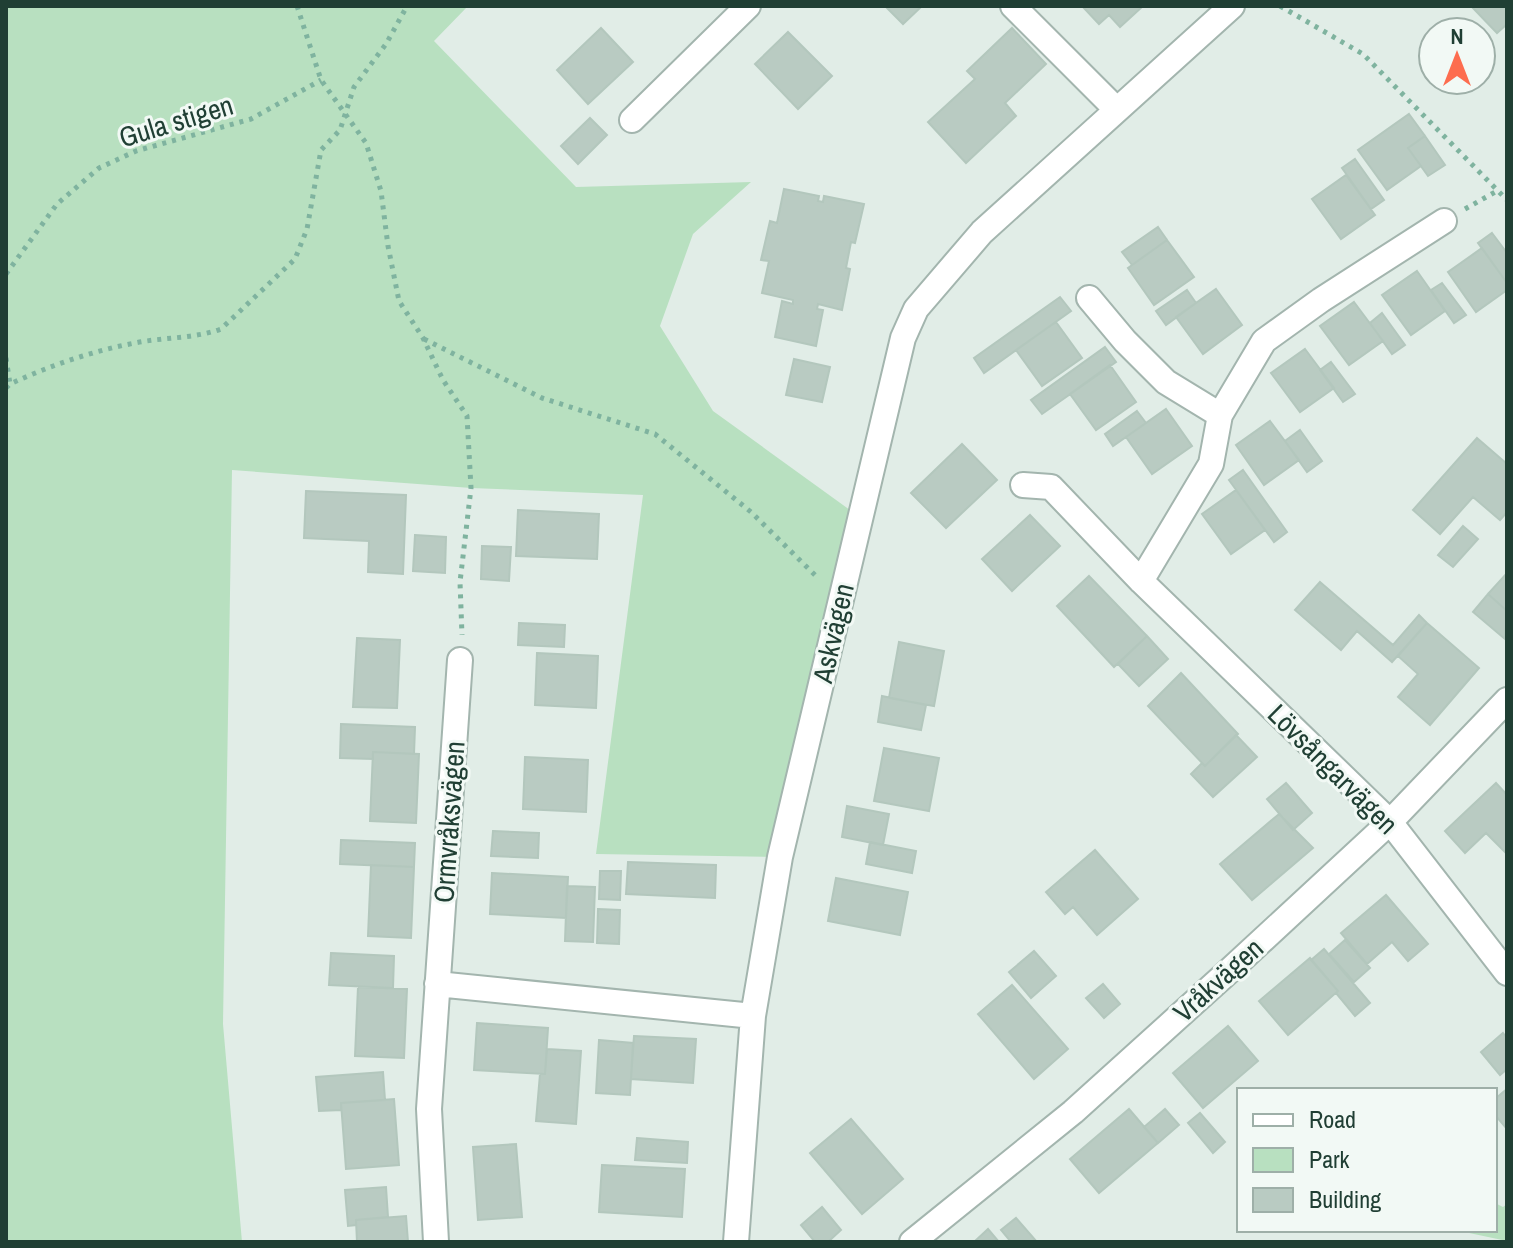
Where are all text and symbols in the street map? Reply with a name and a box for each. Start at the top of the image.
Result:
north arrow [1417,16,1497,96]
text: N [1450,21,1464,51]
street label: Gula stigen [114,86,238,156]
street label: Askvägen [803,580,863,687]
street label: Lövsångarvägen [1260,696,1406,842]
street label: Ormvråksvägen [424,740,474,904]
street label: Vråkvägen [1165,929,1271,1031]
legend [1237,1088,1497,1232]
text: Road [1309,1103,1356,1135]
text: Park [1309,1143,1350,1175]
text: Building [1309,1183,1381,1215]

